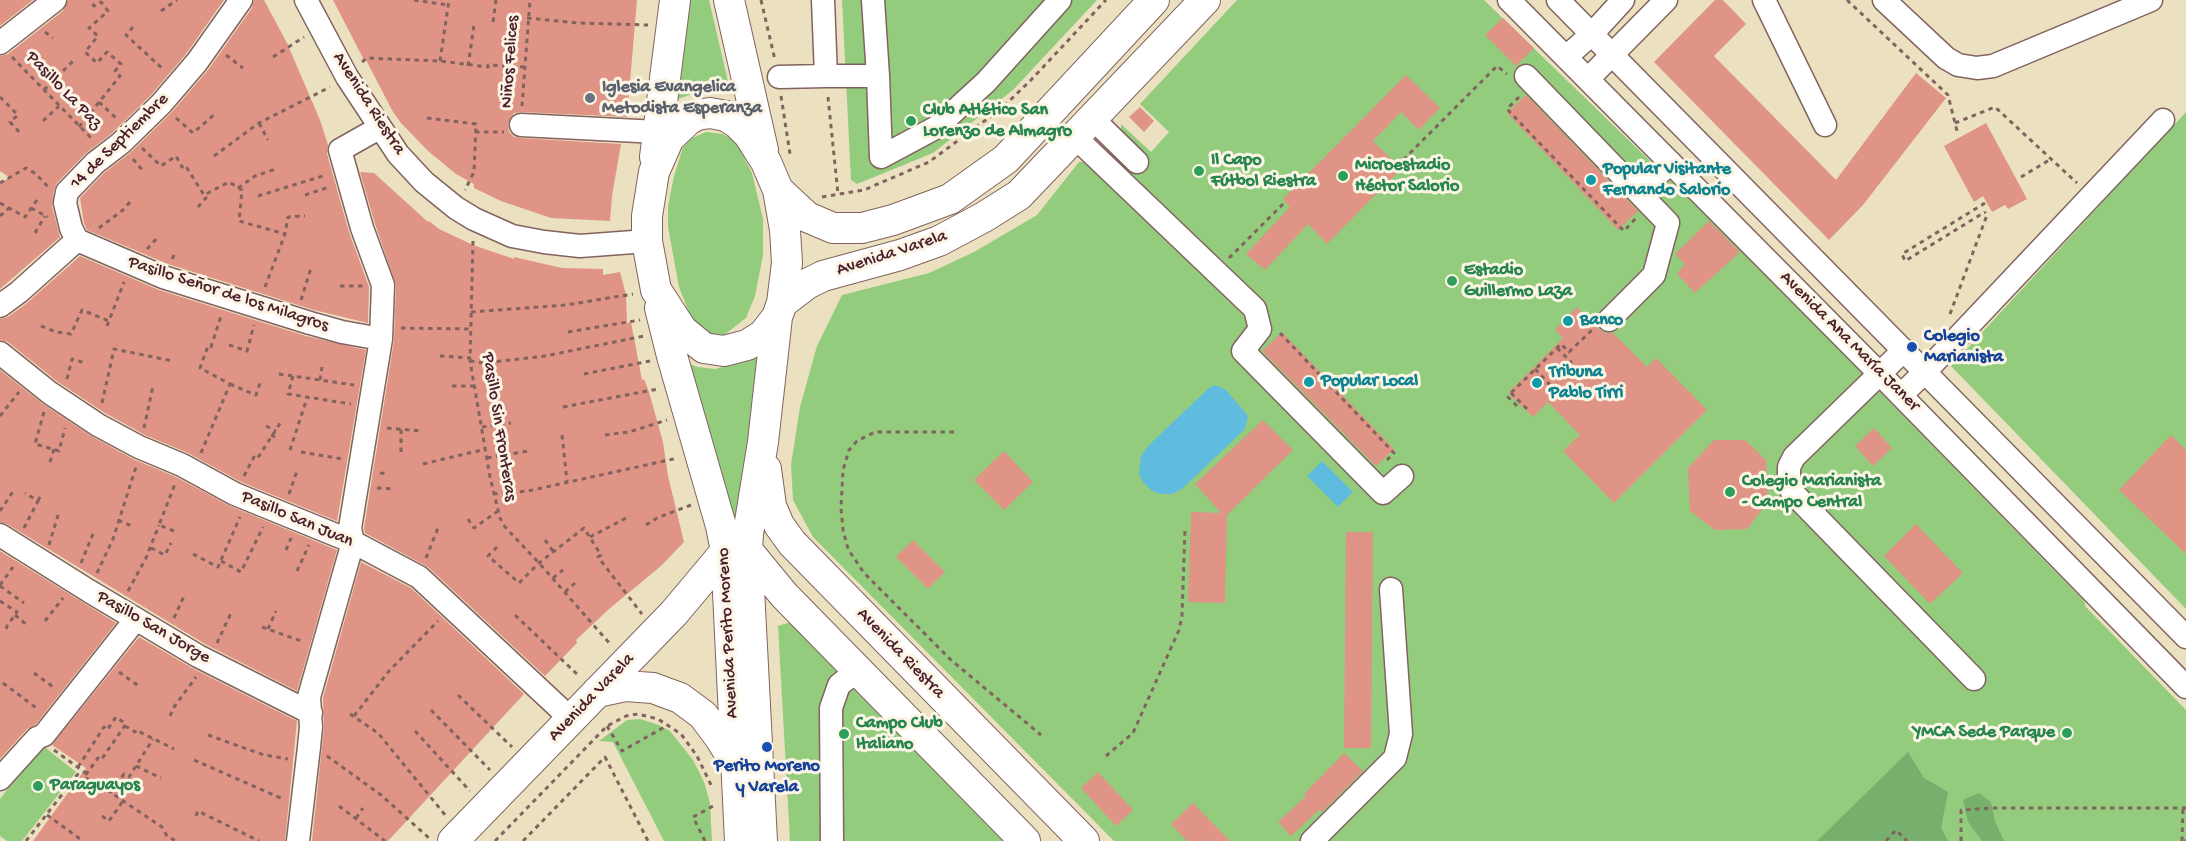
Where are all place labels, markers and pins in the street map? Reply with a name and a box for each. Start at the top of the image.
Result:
place label: Iglesia Evangelica Metodista Esperanza [602,77,762,119]
marker: Iglesia Evangelica Metodista Esperanza [583,91,597,105]
place label: Club Atlético San Lorenzo de Almagro [923,100,1072,142]
marker: Club Atlético San Lorenzo de Almagro [904,114,918,128]
place label: Il Capo Fútbol Riestra [1211,150,1316,192]
place label: Microestadio Héctor Salorio [1355,155,1459,198]
place label: Popular Visitante Fernando Salorio [1603,159,1731,201]
marker: Il Capo Fútbol Riestra [1192,164,1206,178]
marker: Microestadio Héctor Salorio [1336,169,1350,183]
marker: Popular Visitante Fernando Salorio [1584,173,1598,187]
place label: Estadio Guillermo Laza [1464,260,1572,302]
marker: Estadio Guillermo Laza [1445,274,1459,288]
place label: Banco [1580,310,1623,332]
marker: Banco [1561,314,1575,328]
place label: Colegio Marianista [1924,326,2003,368]
marker: Colegio Marianista [1905,340,1919,354]
place label: Tribuna Pablo Tirri [1549,362,1623,404]
place label: Popular Local [1321,371,1418,393]
marker: Popular Local [1302,375,1316,389]
marker: Tribuna Pablo Tirri [1530,376,1544,390]
place label: Colegio Marianista - Campo Central [1742,471,1881,514]
marker: Colegio Marianista - Campo Central [1723,485,1737,499]
place label: Campo Club Italiano [856,713,943,756]
place label: YMCA Sede Parque [1913,722,2055,744]
marker: YMCA Sede Parque [2060,726,2074,740]
marker: Campo Club Italiano [837,727,851,741]
marker: Perito Moreno y Varela [760,740,774,754]
place label: Perito Moreno y Varela [714,756,820,798]
place label: Paraguayos [50,775,140,797]
marker: Paraguayos [31,779,45,793]

